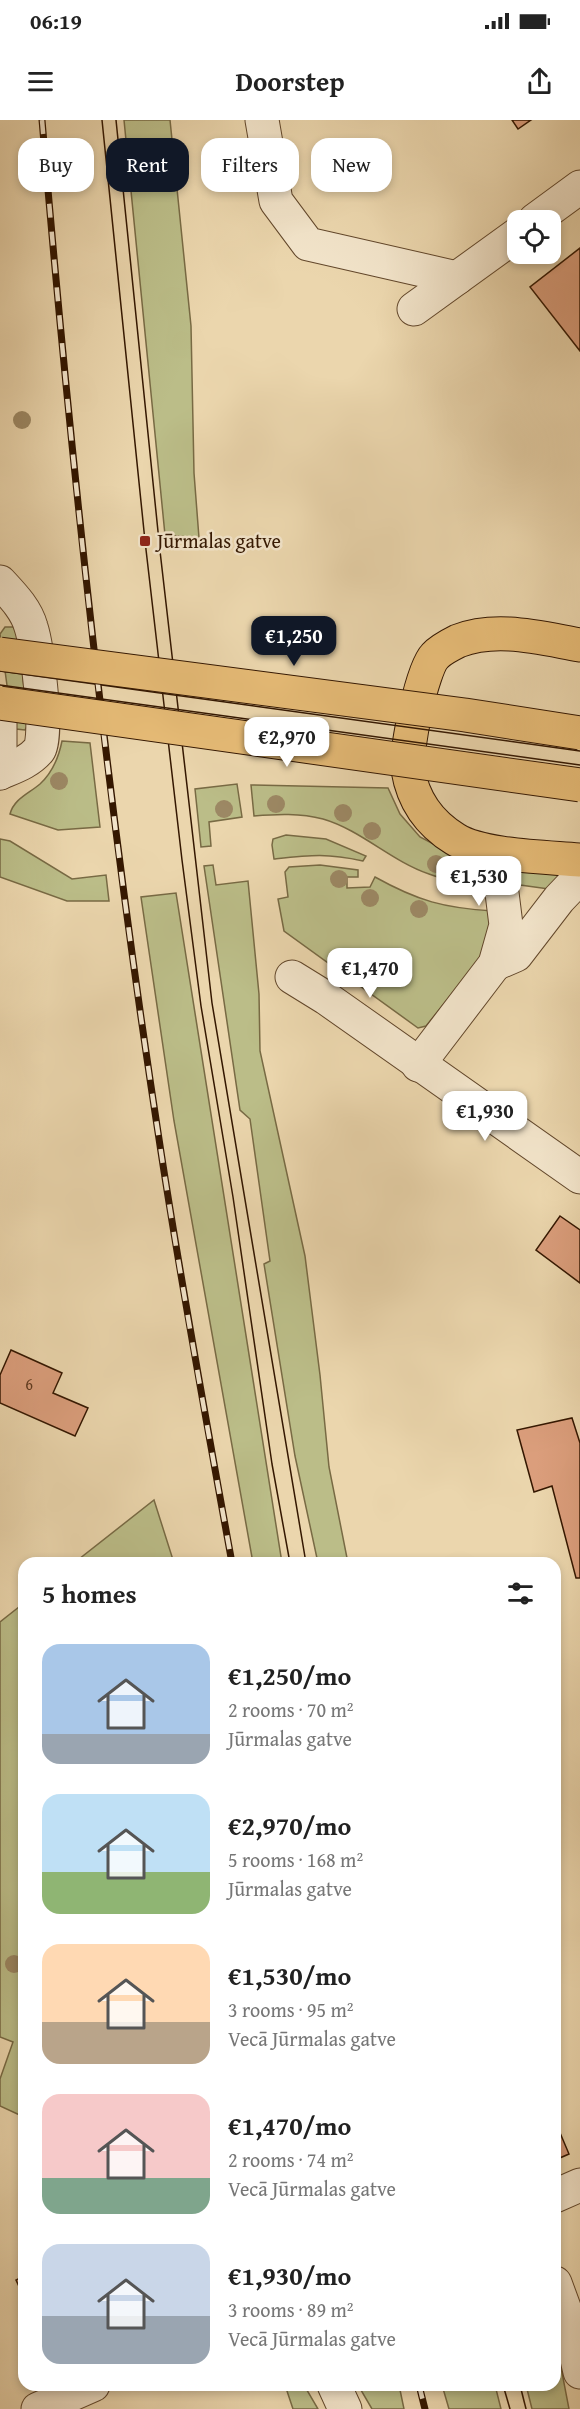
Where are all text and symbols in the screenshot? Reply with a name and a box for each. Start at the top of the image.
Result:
text: 06:19 [30,5,82,37]
text: Doorstep [235,61,345,101]
icon: menu [24,65,57,98]
icon: share [523,65,556,98]
chip: Buy [18,138,94,192]
chip: Rent [106,138,189,192]
chip: Filters [201,138,299,192]
chip: New [311,138,392,192]
map controls [507,210,561,264]
button: locate [507,210,561,264]
place label: Jūrmalas gatve [154,526,281,555]
marker: Jūrmalas gatve [138,534,152,548]
pin: €1,250 [245,616,343,667]
text: €1,250 [265,621,323,650]
pin: €2,970 [238,717,336,768]
text: €2,970 [258,722,316,751]
pin: €1,530 [430,856,528,907]
text: €1,530 [450,861,508,890]
pin: €1,470 [321,948,419,999]
text: €1,470 [341,953,399,982]
pin: €1,930 [436,1091,534,1142]
text: €1,930 [456,1096,514,1125]
house number: 6 [25,1372,33,1396]
text: 5 homes [42,1574,137,1613]
icon: filters [504,1577,537,1610]
text: €1,250/mo [228,1656,351,1695]
icon: home [90,1668,162,1740]
text: 2 rooms · 70 m² [228,1695,354,1724]
text: Jūrmalas gatve [228,1724,352,1753]
text: €2,970/mo [228,1806,351,1845]
icon: home [90,1818,162,1890]
text: 5 rooms · 168 m² [228,1845,363,1874]
text: Jūrmalas gatve [228,1874,352,1903]
text: €1,530/mo [228,1956,351,1995]
icon: home [90,1968,162,2040]
text: 3 rooms · 95 m² [228,1995,354,2024]
text: Vecā Jūrmalas gatve [228,2024,396,2053]
text: €1,470/mo [228,2106,351,2145]
icon: home [90,2118,162,2190]
text: 2 rooms · 74 m² [228,2145,354,2174]
text: Vecā Jūrmalas gatve [228,2174,396,2203]
text: €1,930/mo [228,2256,351,2295]
icon: home [90,2268,162,2340]
text: 3 rooms · 89 m² [228,2295,354,2324]
text: Vecā Jūrmalas gatve [228,2324,396,2353]

